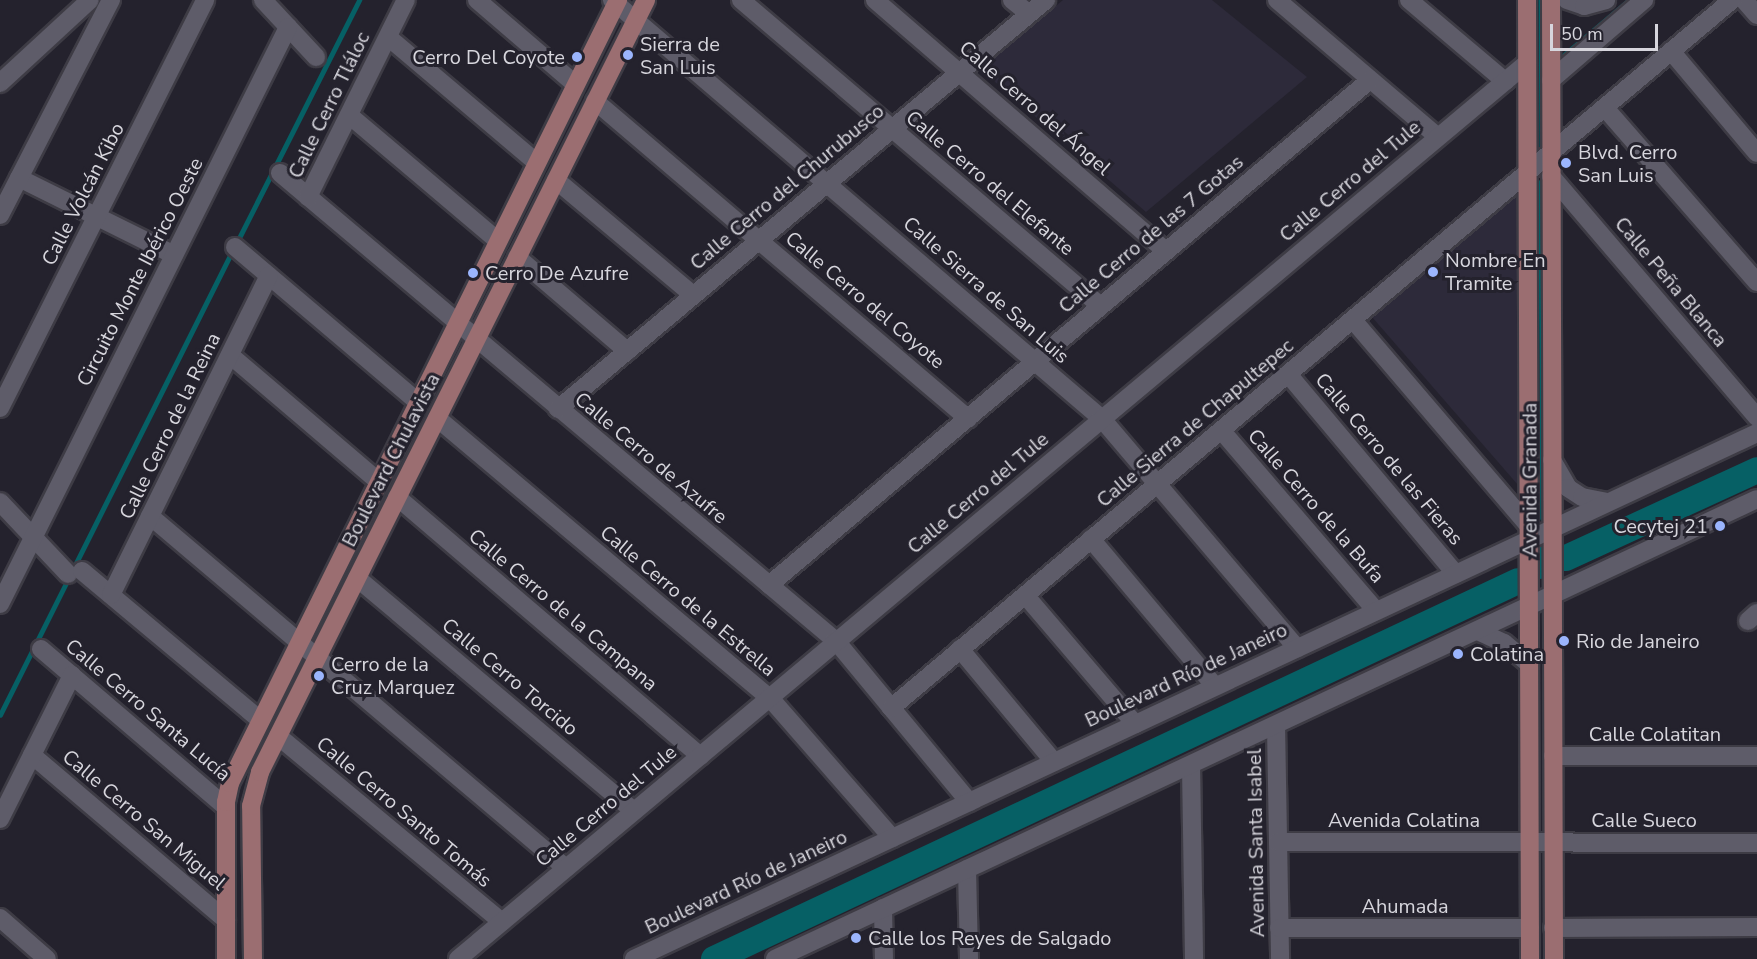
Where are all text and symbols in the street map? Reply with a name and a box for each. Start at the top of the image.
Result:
scale bar [1553,12,1661,50]
text: 50 m [1561,22,1603,46]
street label: Calle Cerro Tláloc [283,28,375,182]
place label: Sierra de San Luis [640,32,720,79]
street label: Calle Cerro del Ángel [954,36,1116,180]
place label: Cerro Del Coyote [412,45,565,69]
marker: Sierra de San Luis [621,48,635,62]
marker: Cerro Del Coyote [570,50,584,64]
street label: Calle Cerro del Churubusco [685,99,889,275]
street label: Calle Cerro del Elefante [901,105,1079,261]
street label: Calle Cerro del Tule [1275,115,1425,247]
street label: Calle Volcán Kibo [37,119,129,269]
place label: Blvd. Cerro San Luis [1578,140,1677,187]
street label: Calle Cerro de las 7 Gotas [1054,150,1248,318]
street label: Circuito Monte Ibérico Oeste [72,154,208,390]
marker: Blvd. Cerro San Luis [1559,156,1573,170]
street label: Calle Sierra de San Luis [898,211,1074,369]
street label: Calle Peña Blanca [1610,212,1732,352]
street label: Calle Cerro del Coyote [780,226,950,374]
place label: Nombre En Tramite [1445,248,1546,295]
place label: Cerro De Azufre [485,261,629,285]
marker: Nombre En Tramite [1426,265,1440,279]
marker: Cerro De Azufre [466,266,480,280]
street label: Calle Cerro de la Reina [114,329,226,523]
street label: Calle Sierra de Chapultepec [1092,334,1298,512]
street label: Calle Cerro de las Fieras [1310,368,1468,550]
street label: Boulevard Chulavista [337,369,445,551]
street label: Calle Cerro de Azufre [570,387,732,529]
street label: Avenida Granada [1518,403,1542,557]
street label: Calle Cerro de la Bufa [1243,424,1389,588]
street label: Calle Cerro del Tule [903,427,1053,559]
place label: Cecytej 21 [1613,514,1708,538]
marker: Cecytej 21 [1713,519,1727,533]
street label: Calle Cerro de la Estrella [595,520,781,682]
street label: Calle Cerro de la Campana [464,524,662,696]
street label: Calle Cerro Torcido [437,613,583,741]
street label: Boulevard Río de Janeiro [1081,618,1291,732]
place label: Rio de Janeiro [1576,629,1700,653]
street label: Calle Cerro Santa Lucía [60,634,236,786]
marker: Rio de Janeiro [1557,634,1571,648]
place label: Colatina [1470,642,1544,666]
marker: Colatina [1451,647,1465,661]
place label: Cerro de la Cruz Marquez [331,652,455,699]
marker: Cerro de la Cruz Marquez [312,669,326,683]
street label: Calle Colatitan [1589,722,1721,746]
street label: Calle Cerro Santo Tomás [311,732,497,892]
street label: Calle Cerro del Tule [531,740,681,872]
street label: Calle Cerro San Miguel [57,745,231,895]
street label: Avenida Santa Isabel [1242,748,1270,938]
street label: Avenida Colatina [1328,808,1480,832]
street label: Calle Sueco [1591,808,1697,832]
street label: Boulevard Río de Janeiro [641,825,851,939]
street label: Ahumada [1361,894,1449,918]
place label: Calle los Reyes de Salgado [868,926,1111,950]
marker: Calle los Reyes de Salgado [849,931,863,945]

